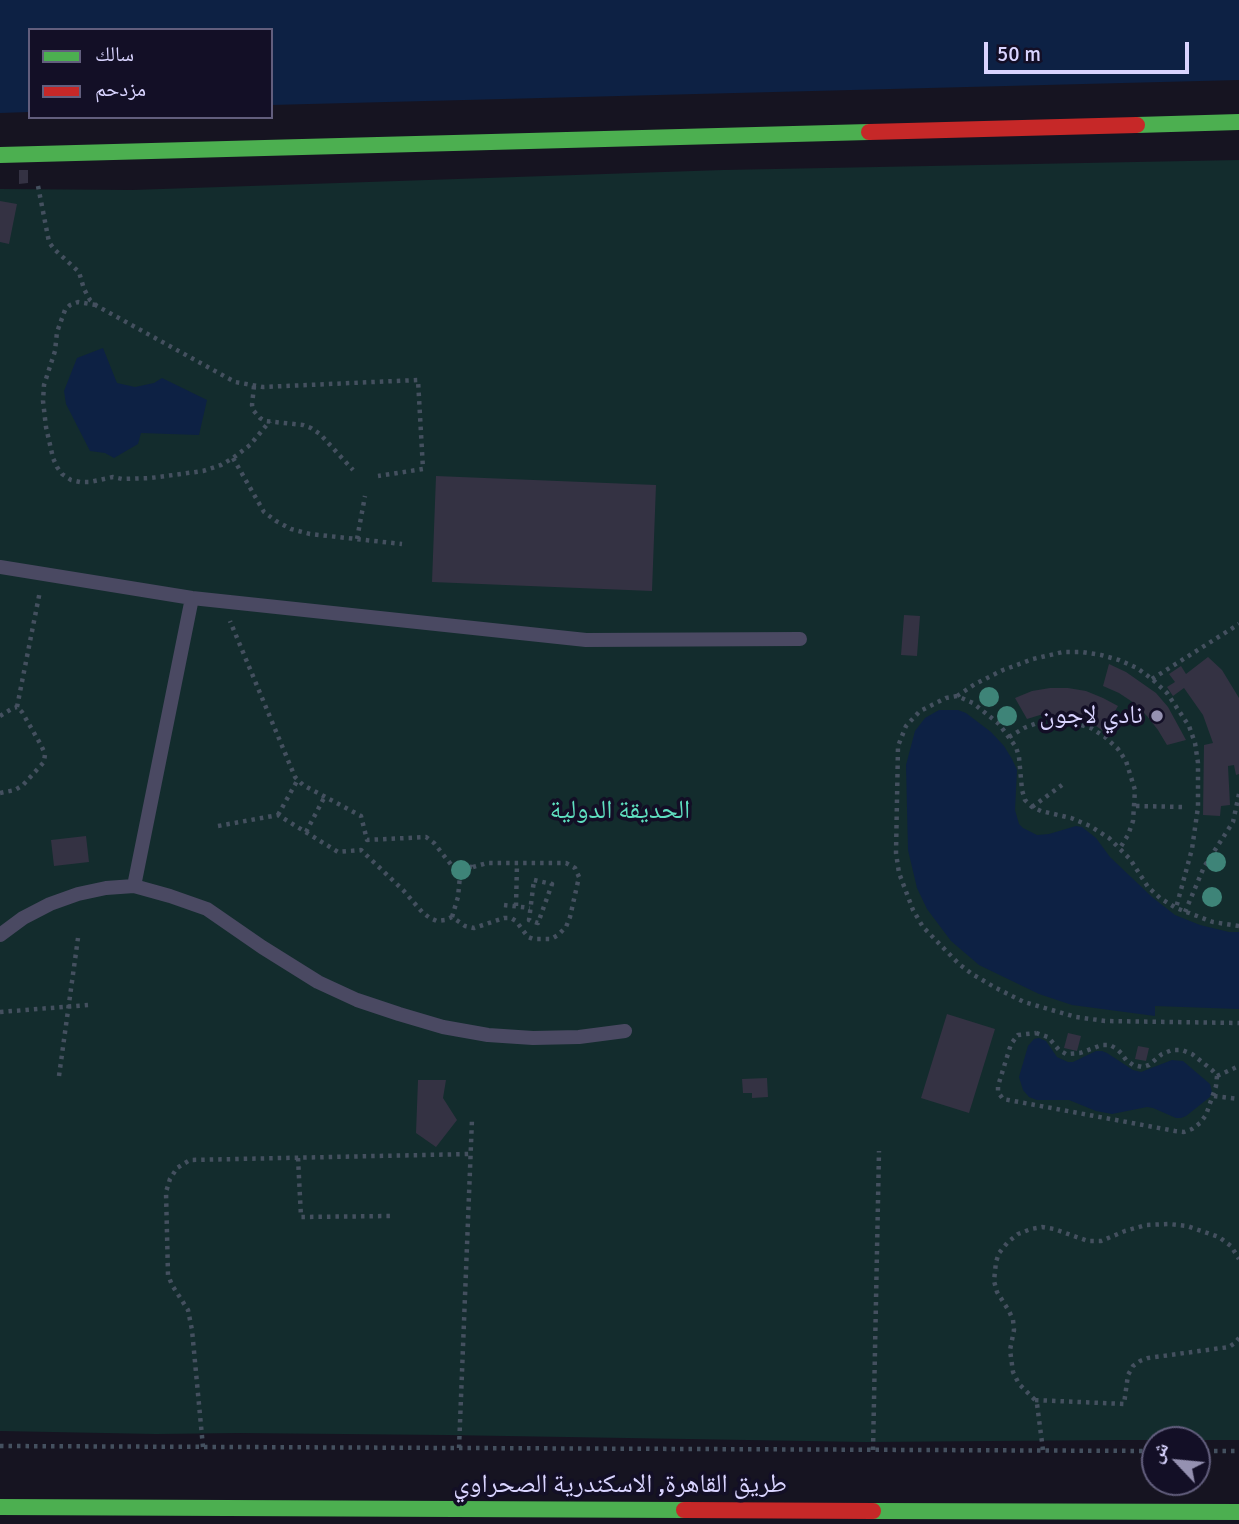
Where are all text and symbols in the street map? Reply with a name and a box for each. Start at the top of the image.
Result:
legend [28,28,273,119]
scale bar [987,28,1192,72]
text: سالك [95,41,134,67]
text: 50 m [997,41,1041,67]
text: مزدحم [95,76,146,102]
place label: نادي لاجون [1039,700,1143,732]
marker: نادي لاجون [1149,708,1165,724]
park label: الحديقة الدولية [550,795,690,827]
north arrow [1141,1426,1211,1496]
text: ش [1144,1438,1174,1467]
street label: طريق القاهرة, الاسكندرية الصحراوي [453,1469,787,1501]

